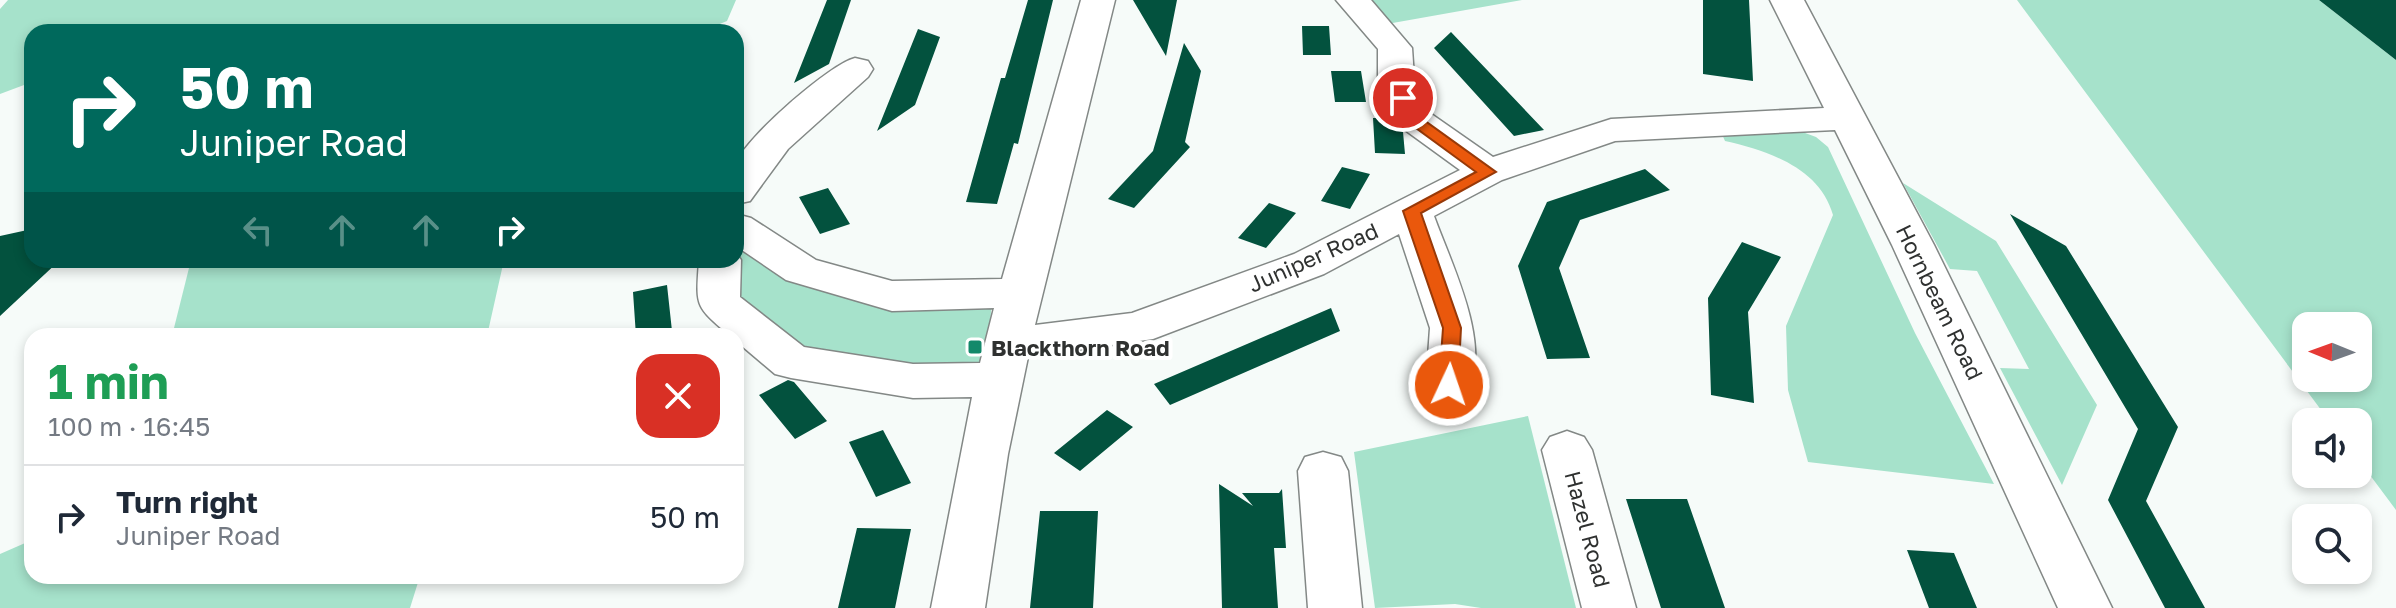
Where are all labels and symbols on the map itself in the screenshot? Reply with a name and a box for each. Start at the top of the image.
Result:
pin [1369,64,1437,132]
street label: Juniper Road [1244,216,1382,298]
street label: Hornbeam Road [1891,220,1989,384]
north arrow [2292,312,2372,392]
place label: Blackthorn Road [991,334,1170,361]
marker: Blackthorn Road [966,338,984,356]
position arrow [1407,343,1491,427]
street label: Hazel Road [1559,468,1617,590]

